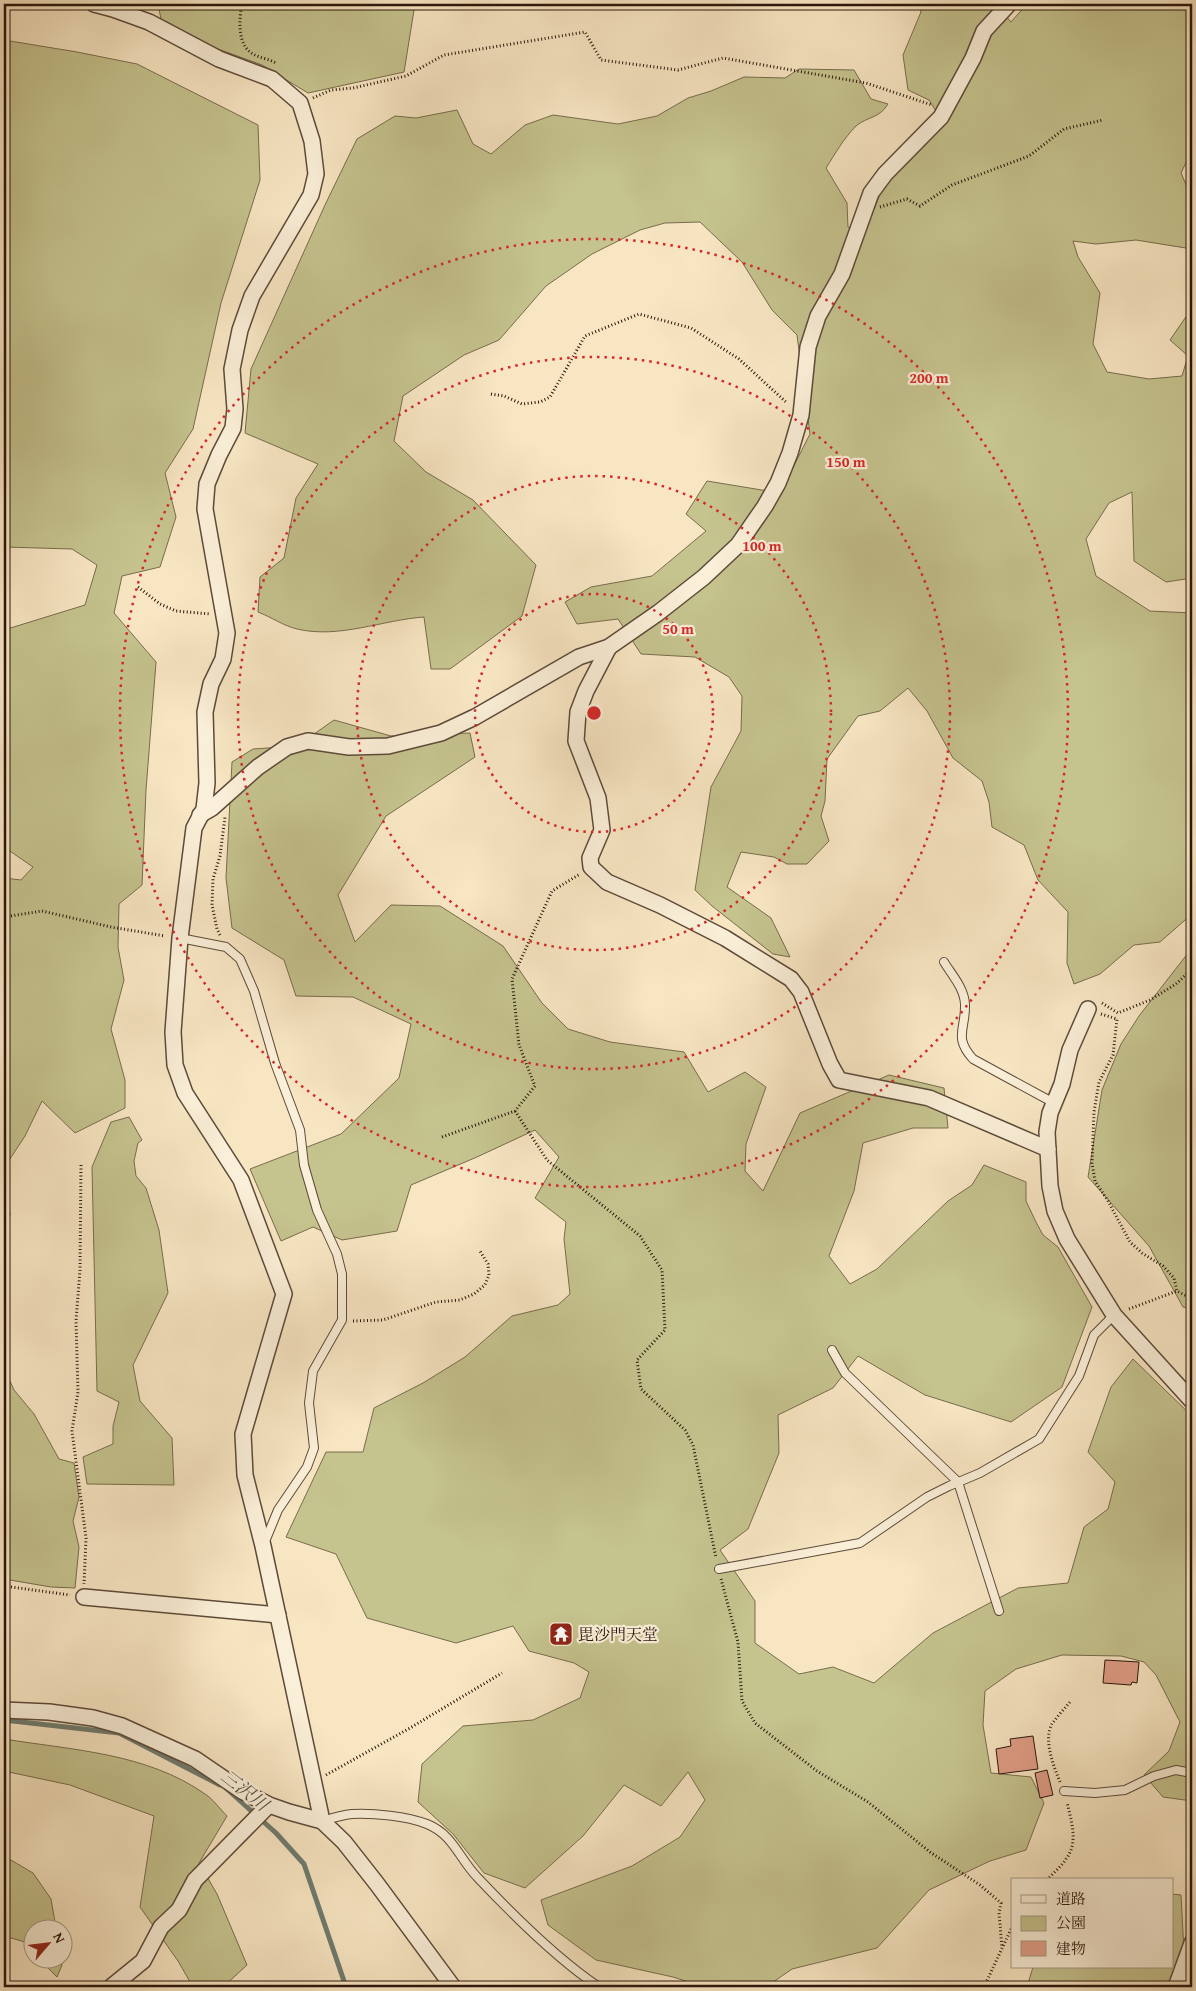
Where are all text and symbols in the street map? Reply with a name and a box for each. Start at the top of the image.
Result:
text: 200 m [909,367,949,388]
text: 150 m [826,451,866,472]
text: 100 m [742,535,782,556]
text: 50 m [662,618,694,639]
centre of rings [585,704,603,722]
temple icon: 毘沙門天堂 [548,1621,574,1647]
place label: 毘沙門天堂 [578,1622,658,1646]
water label: 三沢川 [215,1763,276,1818]
legend [1011,1878,1174,1968]
text: 道路 [1056,1888,1086,1909]
text: 公園 [1056,1912,1086,1933]
north arrow [22,1918,72,1968]
text: N [48,1929,71,1947]
text: 建物 [1056,1938,1086,1959]

